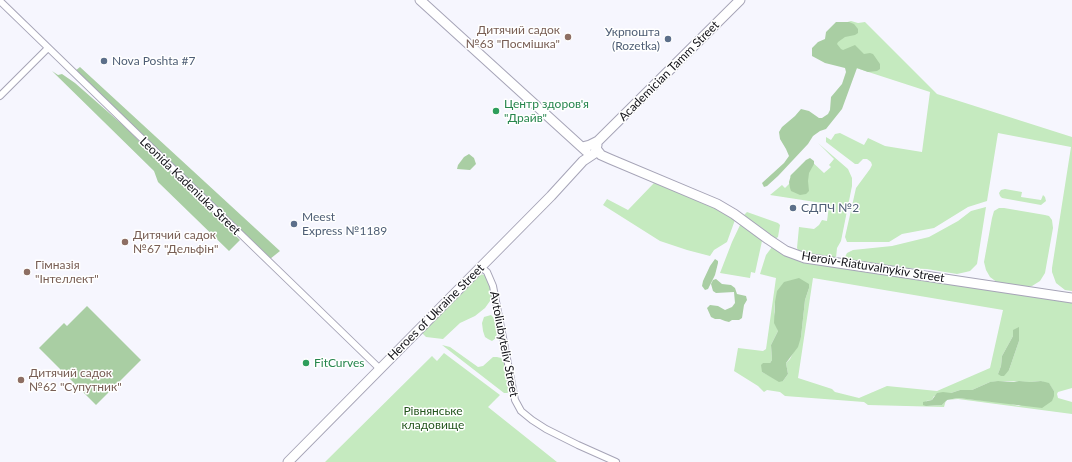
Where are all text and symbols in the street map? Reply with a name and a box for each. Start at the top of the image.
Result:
street label: Academician Tamm Street [616,18,722,124]
place label: Дитячий садок №63 "Посмішка" [466,23,560,51]
place label: Укрпошта (Rozetka) [605,25,660,53]
marker: Дитячий садок №63 "Посмішка" [563,32,573,42]
marker: Укрпошта (Rozetka) [663,34,673,44]
place label: Nova Poshta #7 [112,54,195,68]
marker: Nova Poshta #7 [99,56,109,66]
place label: Центр здоров'я "Драйв" [504,97,589,125]
marker: Центр здоров'я "Драйв" [491,106,501,116]
street label: Leonida Kadeniuka Street [137,134,243,238]
place label: СДПЧ №2 [801,201,859,215]
marker: СДПЧ №2 [788,203,798,213]
place label: Meest Express №1189 [302,210,387,238]
marker: Meest Express №1189 [289,219,299,229]
place label: Дитячий садок №67 "Дельфін" [133,228,218,256]
marker: Дитячий садок №67 "Дельфін" [120,237,130,247]
street label: Heroiv-Riatuvalnykiv Street [801,249,945,285]
place label: Гімназія "Інтеллект" [35,258,99,286]
street label: Heroes of Ukraine Street [385,261,487,363]
marker: Гімназія "Інтеллект" [22,267,32,277]
street label: Avtoliubyteliv Street [487,290,521,398]
place label: FitCurves [314,356,364,370]
marker: FitCurves [301,358,311,368]
place label: Дитячий садок №62 "Супутник" [29,366,122,394]
marker: Дитячий садок №62 "Супутник" [16,375,26,385]
park label: Рівнянське кладовище [402,404,464,432]

